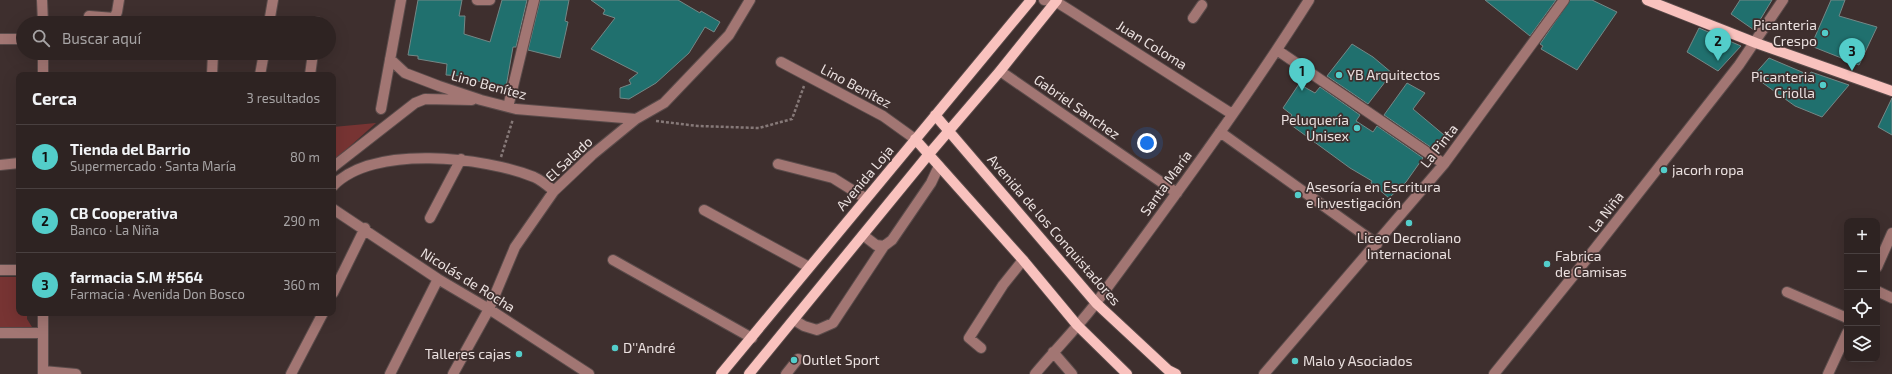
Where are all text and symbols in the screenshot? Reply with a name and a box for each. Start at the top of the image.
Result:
search box [16,16,336,60]
street label: Juan Coloma [1114,16,1191,73]
place label: Picanteria Crespo [1753,16,1817,49]
icon: search [30,27,52,49]
pin: 2 [1705,28,1731,61]
marker: Picanteria Crespo [1820,28,1830,38]
text: Buscar aquí [62,29,141,47]
pin: 3 [1839,38,1865,71]
pin: 1 [1289,58,1315,91]
street label: Lino Benítez [818,60,895,111]
street label: Lino Benítez [449,66,529,103]
place label: YB Arquitectos [1347,66,1440,83]
place label: Picanteria Criolla [1751,68,1815,101]
marker: YB Arquitectos [1334,70,1344,80]
street label: Gabriel Sanchez [1031,71,1124,143]
marker: Picanteria Criolla [1818,80,1828,90]
text: Cerca [32,88,77,108]
text: 3 resultados [247,90,320,106]
place label: Peluquería Unisex [1281,111,1350,144]
street label: La Pinta [1416,120,1461,171]
marker: Peluquería Unisex [1352,123,1362,133]
street label: El Salado [542,133,596,185]
your location [1137,133,1157,153]
text: Tienda del Barrio [70,140,191,158]
street label: Avenida Loja [832,142,897,214]
street label: Santa María [1136,147,1195,219]
text: 1 [42,149,48,165]
text: 80 m [290,149,320,165]
street label: Avenida de los Conquistadores [984,151,1125,309]
text: Supermercado · Santa María [70,158,236,174]
place label: jacorh ropa [1672,161,1744,178]
marker: jacorh ropa [1659,165,1669,175]
place label: Asesoría en Escritura e Investigación [1306,178,1441,211]
street label: La Niña [1584,188,1627,236]
marker: Asesoría en Escritura e Investigación [1293,190,1303,200]
text: CB Cooperativa [70,204,178,222]
text: 2 [41,213,49,229]
text: 290 m [283,213,320,229]
marker: Liceo Decroliano Internacional [1404,218,1414,228]
map controls [1844,218,1880,362]
button: + [1844,218,1880,254]
text: Banco · La Niña [70,222,159,238]
place label: Liceo Decroliano Internacional [1357,229,1461,262]
street label: Nicolás de Rocha [418,244,519,315]
place label: Fabrica de Camisas [1555,247,1627,280]
button: − [1844,254,1880,290]
marker: Fabrica de Camisas [1542,259,1552,269]
text: farmacia S.M #564 [70,268,203,286]
text: 3 [41,277,49,293]
text: 360 m [283,277,320,293]
text: Farmacia · Avenida Don Bosco [70,286,245,302]
button: locate [1844,290,1880,326]
button: layers [1844,326,1880,362]
place label: D''André [623,339,675,356]
marker: D''André [610,343,620,353]
place label: Talleres cajas [425,345,511,362]
marker: Talleres cajas [514,349,524,359]
place label: Outlet Sport [802,351,880,368]
place label: Malo y Asociados [1303,352,1413,369]
marker: Outlet Sport [789,355,799,365]
marker: Malo y Asociados [1290,356,1300,366]

